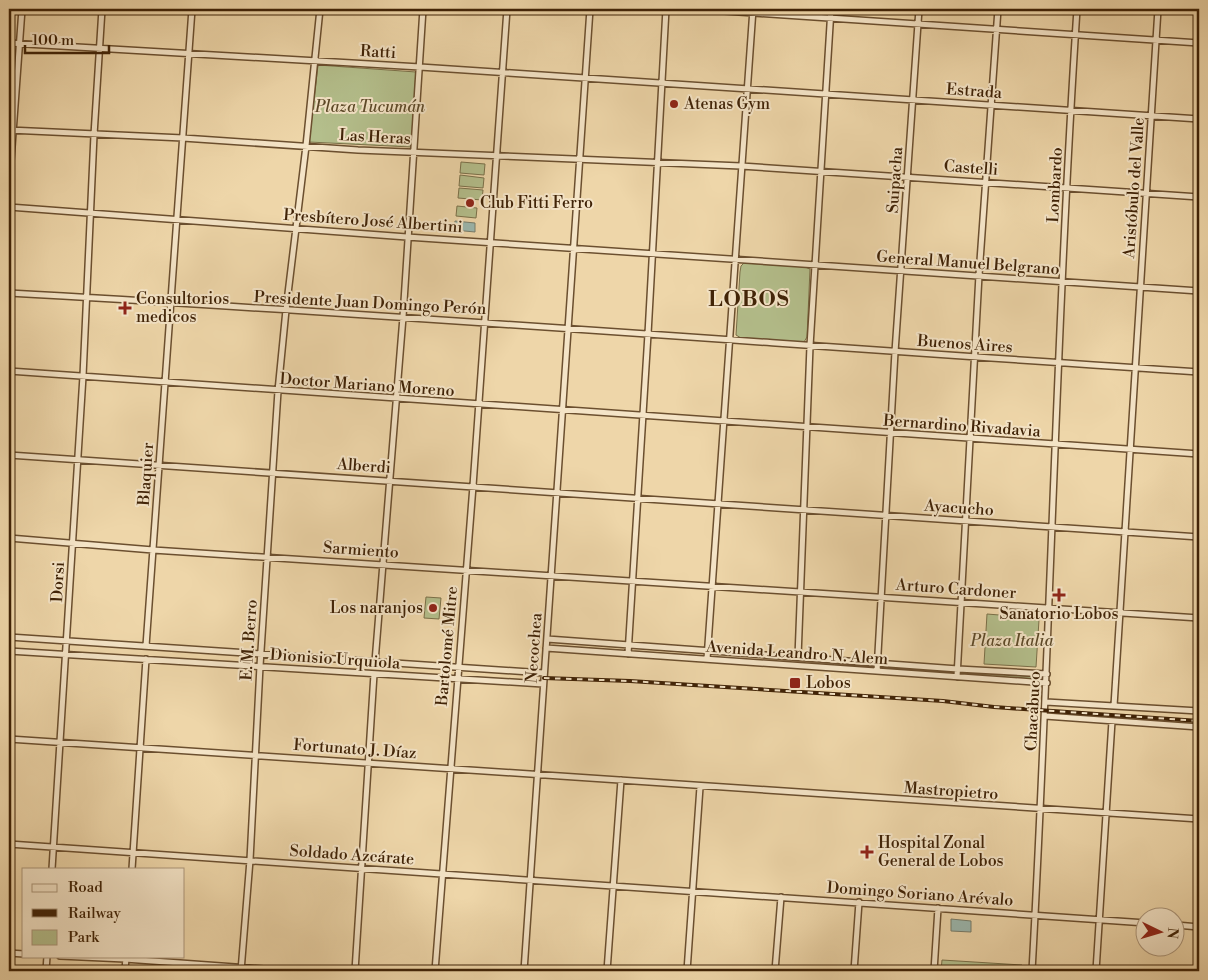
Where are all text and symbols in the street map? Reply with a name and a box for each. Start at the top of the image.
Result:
scale bar [25,22,109,54]
text: 100 m [32,31,74,50]
street label: Ratti [359,41,397,63]
street label: Estrada [945,79,1004,103]
place label: Atenas Gym [683,94,770,114]
park label: Plaza Tucumán [314,97,426,117]
marker: Atenas Gym [668,98,680,110]
street label: Aristóbulo del Valle [1119,117,1149,260]
street label: Las Heras [339,125,411,149]
street label: Suipacha [883,145,907,214]
street label: Lombardo [1043,147,1067,223]
street label: Castelli [943,156,999,180]
place label: Club Fitti Ferro [480,193,593,213]
marker: Club Fitti Ferro [464,197,476,209]
street label: Presbítero José Albertini [283,205,463,237]
street label: General Manuel Belgrano [876,247,1060,279]
street label: Presidente Juan Domingo Perón [253,287,487,319]
district label: LOBOS [708,287,790,313]
place label: Consultorios medicos [136,289,229,327]
marker: Consultorios medicos [118,301,132,315]
street label: Buenos Aires [916,331,1013,357]
street label: Doctor Mariano Moreno [279,369,455,401]
street label: Bernardino Rivadavia [882,410,1042,442]
street label: Blaquier [134,442,158,507]
street label: Alberdi [335,454,392,478]
street label: Ayacucho [923,496,994,520]
street label: Sarmiento [322,537,400,563]
street label: Dorsi [47,561,69,603]
street label: Arturo Cardoner [894,575,1017,603]
street label: Bartolomé Mitre [432,585,462,708]
marker: Sanatorio Lobos [1052,588,1066,602]
place label: Los naranjos [330,598,423,618]
street label: E. M. Berro [236,599,262,681]
marker: Los naranjos [427,602,439,614]
place label: Sanatorio Lobos [1000,604,1118,624]
street label: Necochea [522,611,546,684]
park label: Plaza Italia [970,631,1054,651]
street label: Avenida Leandro N. Alem [704,637,889,669]
street label: Dionisio Urquiola [269,644,402,674]
street label: Chacabuco [1021,670,1045,752]
place label: Lobos [806,673,851,693]
marker: Lobos [788,676,802,690]
street label: Fortunato J. Díaz [293,735,417,763]
street label: Mastropietro [903,778,999,804]
place label: Hospital Zonal General de Lobos [878,833,1004,871]
street label: Soldado Azcárate [289,841,415,869]
marker: Hospital Zonal General de Lobos [860,845,874,859]
legend [22,868,185,958]
text: Road [68,878,103,897]
street label: Domingo Soriano Arévalo [826,878,1014,910]
text: Railway [68,904,122,923]
north arrow [1136,908,1186,958]
text: N [1163,927,1181,939]
text: Park [68,928,100,947]

